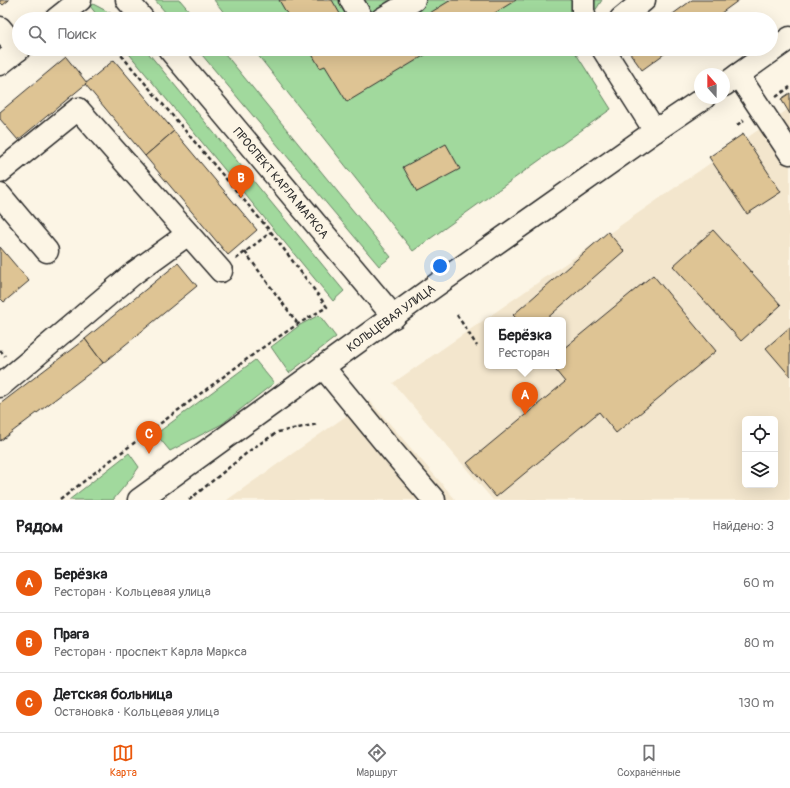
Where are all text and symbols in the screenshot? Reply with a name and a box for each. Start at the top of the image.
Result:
search box [12,12,778,56]
icon: search [26,23,48,45]
text: Поиск [58,25,97,44]
north arrow [694,68,730,104]
street label: ПРОСПЕКТ КАРЛА МАРКСА [230,125,332,242]
pin: B [228,165,254,198]
your location [430,256,450,276]
street label: КОЛЬЦЕВАЯ УЛИЦА [344,281,439,356]
popup [484,317,566,369]
text: Берёзка [498,326,552,345]
text: Ресторан [498,345,550,361]
pin: A [512,382,538,415]
map controls [742,416,778,488]
button: locate [742,416,778,452]
pin: C [136,421,162,454]
button: layers [742,452,778,488]
text: Рядом [16,516,63,537]
text: Найдено: 3 [712,518,774,534]
text: Берёзка [54,565,108,584]
text: A [25,575,33,591]
text: 60 m [743,575,774,591]
text: Ресторан · Кольцевая улица [54,584,211,600]
text: Прага [54,625,89,644]
text: B [25,635,33,651]
text: 80 m [744,635,774,651]
text: Ресторан · проспект Карла Маркса [54,644,247,660]
text: Детская больница [54,685,173,704]
text: C [25,695,33,711]
text: 130 m [738,695,774,711]
text: Остановка · Кольцевая улица [54,704,219,720]
tab: Карта [110,742,137,779]
tab: Маршрут [356,742,398,779]
tab: Сохранённые [617,742,680,779]

